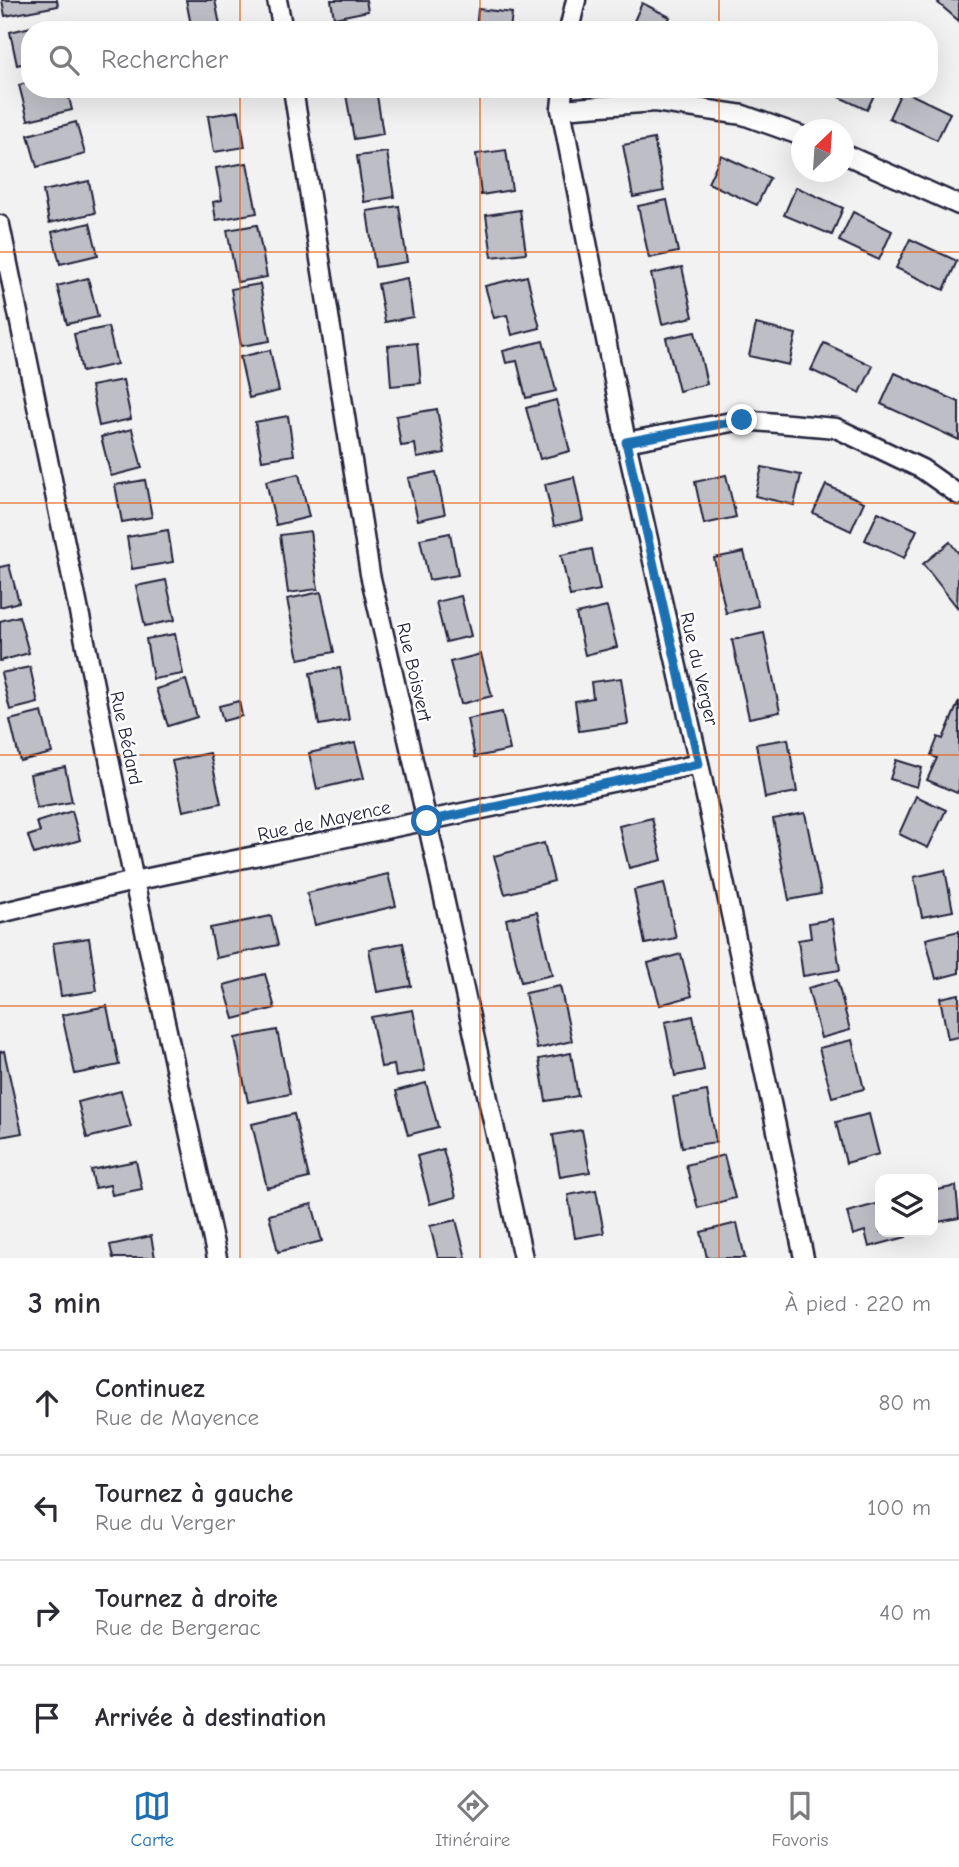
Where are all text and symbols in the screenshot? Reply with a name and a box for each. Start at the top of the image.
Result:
search box [21,21,938,98]
icon: search [45,41,83,79]
text: Rechercher [101,45,228,75]
north arrow [791,119,854,182]
route end [726,404,757,435]
street label: Rue du Verger [675,610,723,728]
street label: Rue Boisvert [392,620,436,724]
street label: Rue Bédard [105,689,147,787]
street label: Rue de Mayence [255,796,393,846]
route start [411,805,442,836]
map controls [875,1174,938,1237]
button: layers [875,1174,938,1237]
text: 3 min [28,1286,101,1321]
text: À pied · 220 m [785,1290,931,1317]
text: Continuez [95,1374,205,1404]
icon: ahead [28,1384,66,1422]
text: 80 m [878,1389,931,1416]
text: Rue de Mayence [95,1404,259,1431]
text: Tournez à gauche [95,1479,293,1509]
icon: left [28,1489,66,1527]
text: 100 m [867,1494,931,1521]
text: Rue du Verger [95,1509,235,1536]
text: Tournez à droite [95,1584,278,1614]
icon: right [28,1594,66,1632]
text: 40 m [879,1599,931,1626]
text: Rue de Bergerac [95,1614,261,1641]
icon: arrive [28,1699,66,1737]
text: Arrivée à destination [95,1703,326,1733]
tab: Carte [131,1787,174,1851]
tab: Itinéraire [435,1787,510,1851]
tab: Favoris [771,1787,828,1851]

